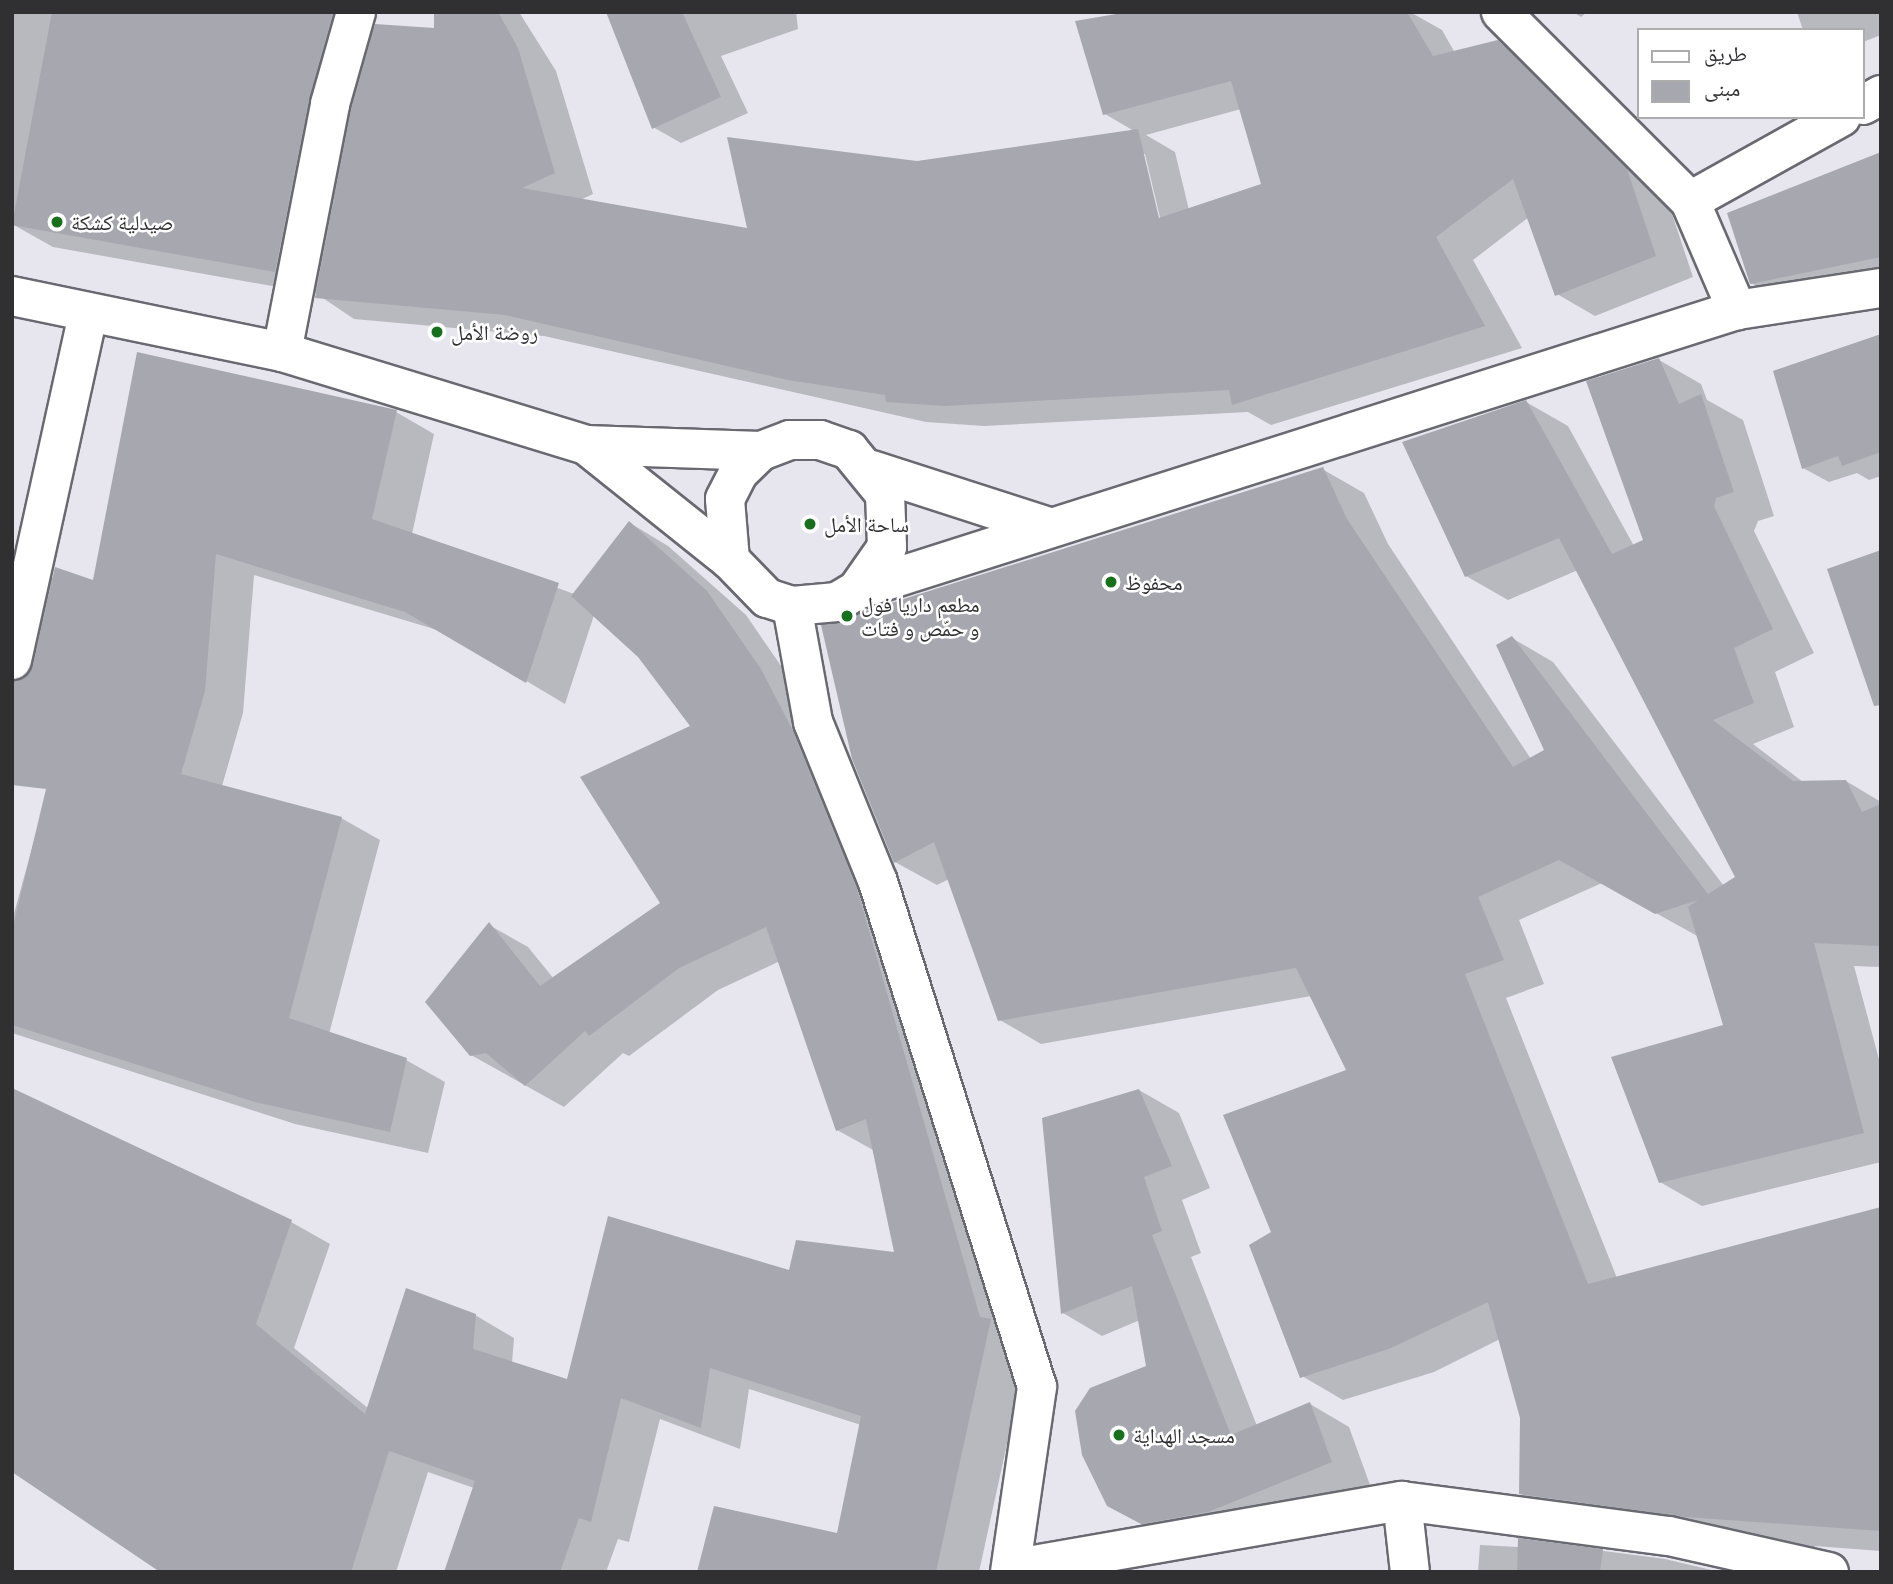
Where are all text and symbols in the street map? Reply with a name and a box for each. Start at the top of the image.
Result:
legend [1638,28,1865,119]
text: طريق [1704,40,1747,66]
text: مبنى [1704,75,1740,101]
place label: صيدلية كشكة [71,209,174,235]
marker: صيدلية كشكة [49,214,65,230]
place label: روضة الأمل [451,319,538,345]
marker: روضة الأمل [429,324,445,340]
place label: ساحة الأمل [824,511,909,537]
marker: ساحة الأمل [802,516,818,532]
place label: محفوظ [1125,569,1183,595]
marker: محفوظ [1103,574,1119,590]
place label: مطعم داريا فول و حمّص و فتات [861,591,980,641]
marker: مطعم داريا فول و حمّص و فتات [839,608,855,624]
place label: مسجد الهداية [1133,1422,1235,1448]
marker: مسجد الهداية [1111,1427,1127,1443]

